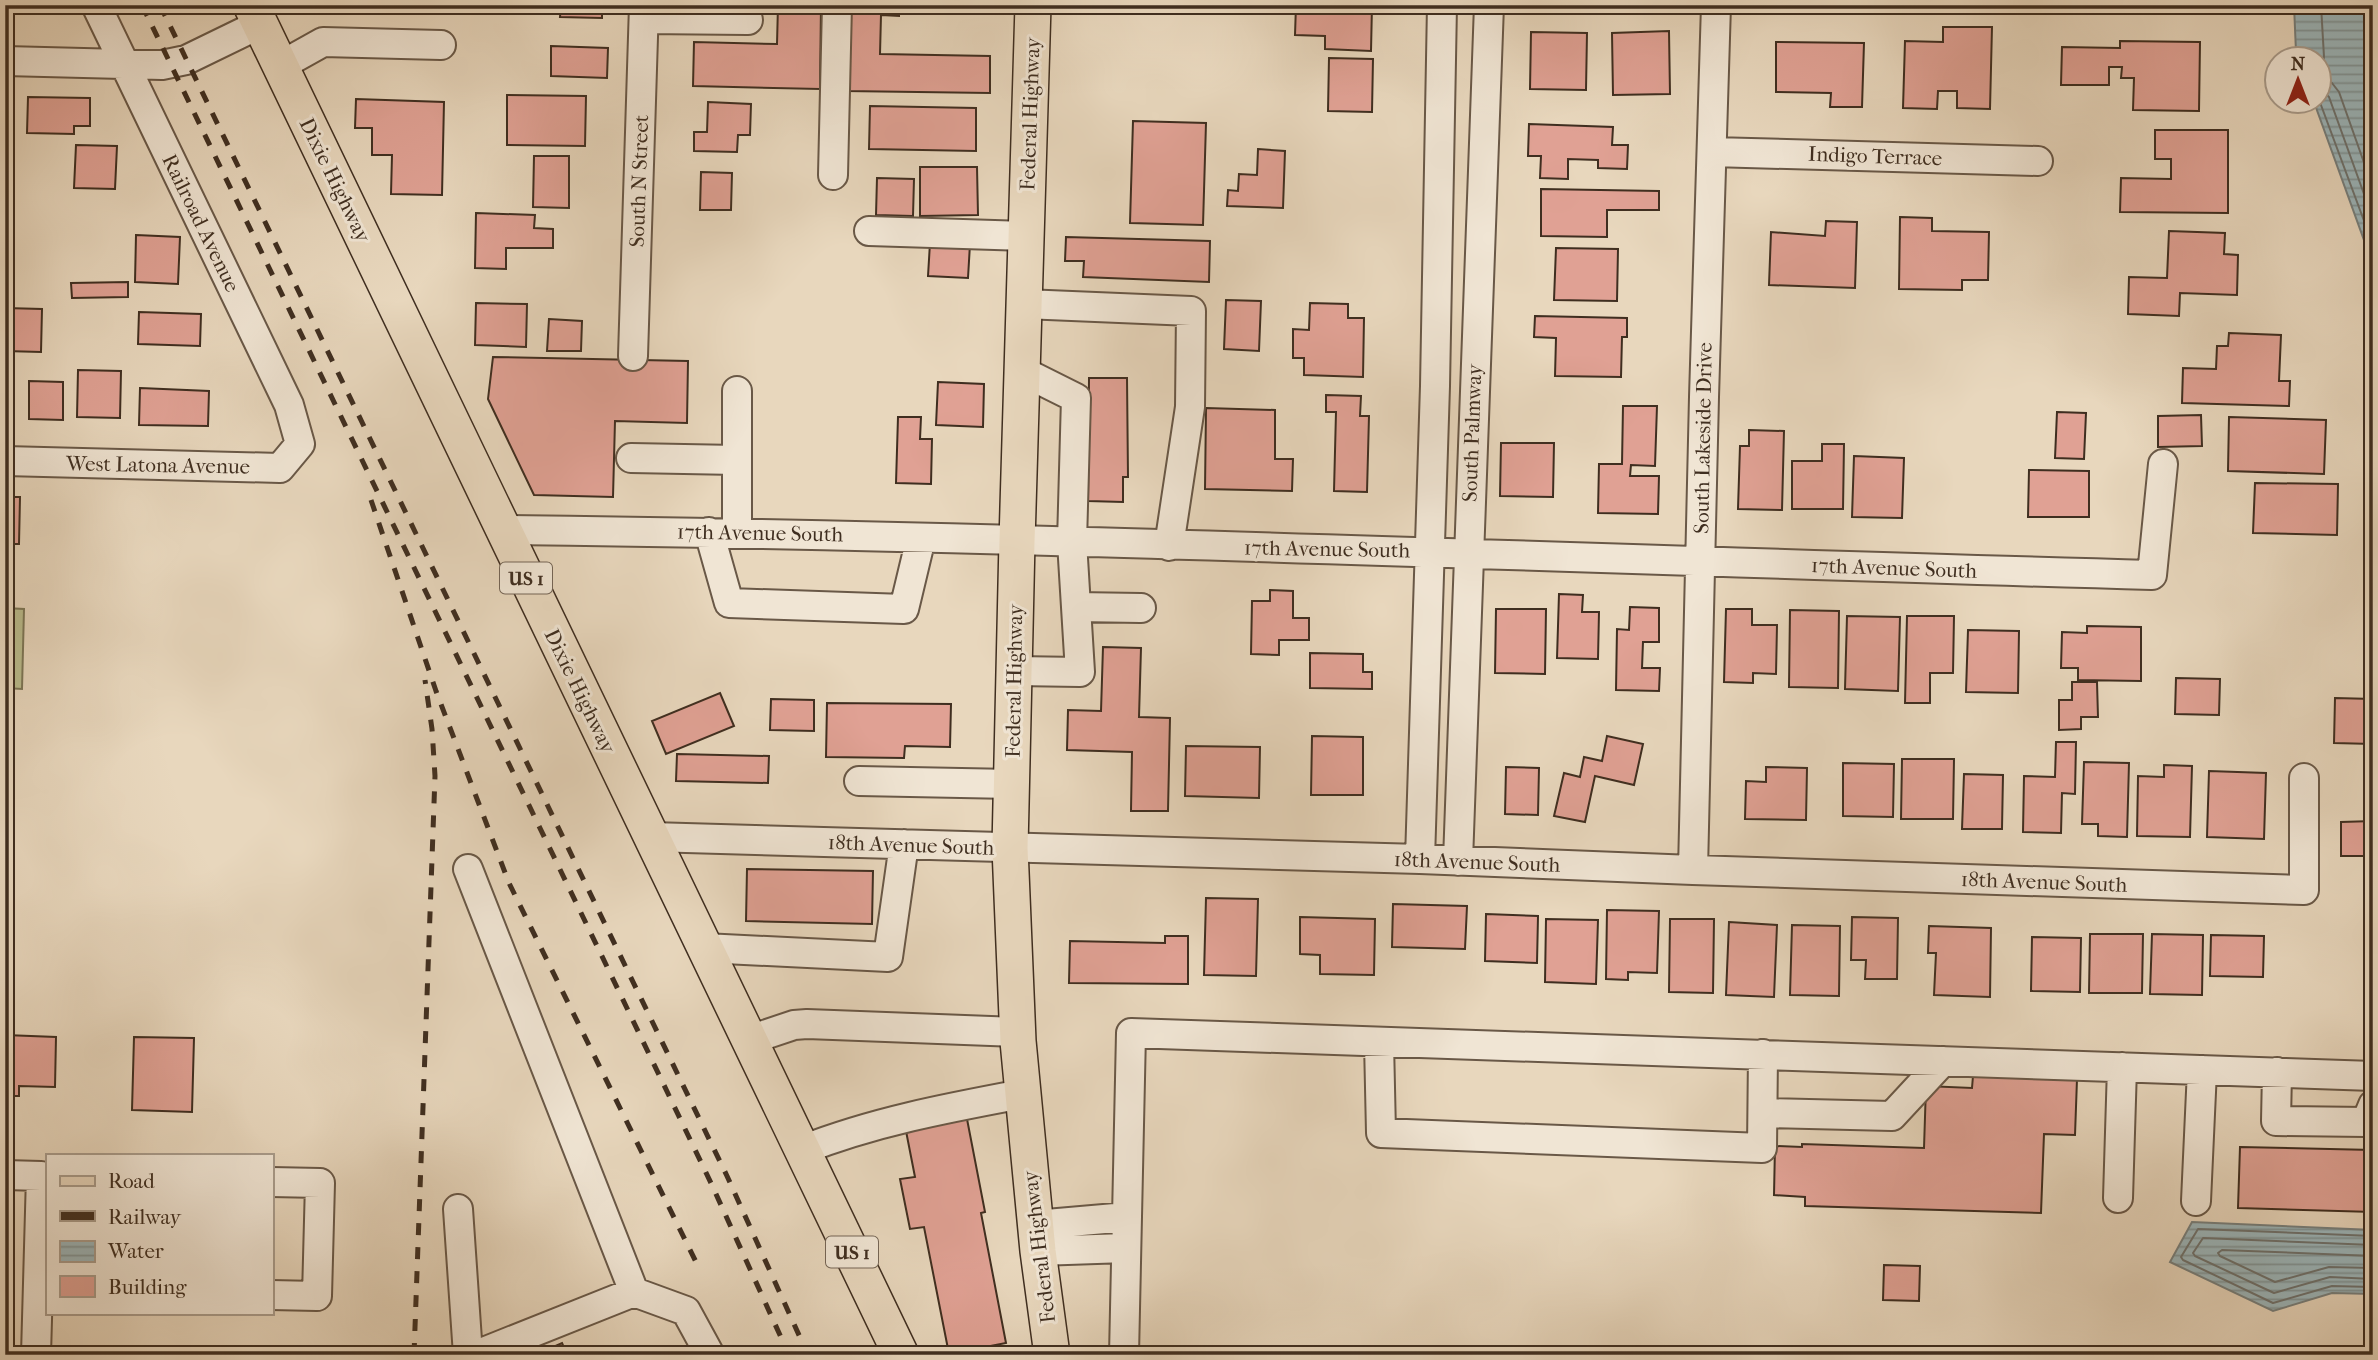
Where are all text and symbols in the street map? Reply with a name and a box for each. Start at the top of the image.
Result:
street label: Federal Highway [1015,36,1045,191]
north arrow [2262,46,2332,116]
text: N [2291,53,2306,75]
street label: Dixie Highway [295,114,376,247]
street label: South N Street [625,114,653,248]
street label: Indigo Terrace [1808,142,1942,170]
street label: Railroad Avenue [157,150,245,296]
street label: South Lakeside Drive [1689,342,1717,534]
street label: South Palmway [1458,363,1486,502]
street label: West Latona Avenue [65,451,250,479]
street label: 17th Avenue South [677,520,843,546]
street label: 17th Avenue South [1244,536,1410,562]
street label: 17th Avenue South [1811,553,1978,583]
road number: US 1 [500,562,552,594]
street label: Federal Highway [1001,603,1027,758]
street label: Dixie Highway [540,625,621,758]
street label: 18th Avenue South [827,830,995,860]
street label: 18th Avenue South [1393,847,1561,877]
street label: 18th Avenue South [1960,867,2128,897]
legend [46,1154,273,1314]
street label: Federal Highway [1018,1168,1060,1325]
text: Road [108,1169,155,1193]
text: Railway [108,1205,182,1229]
road number: US 1 [826,1236,878,1268]
text: Water [107,1239,164,1263]
text: Building [108,1275,187,1299]

